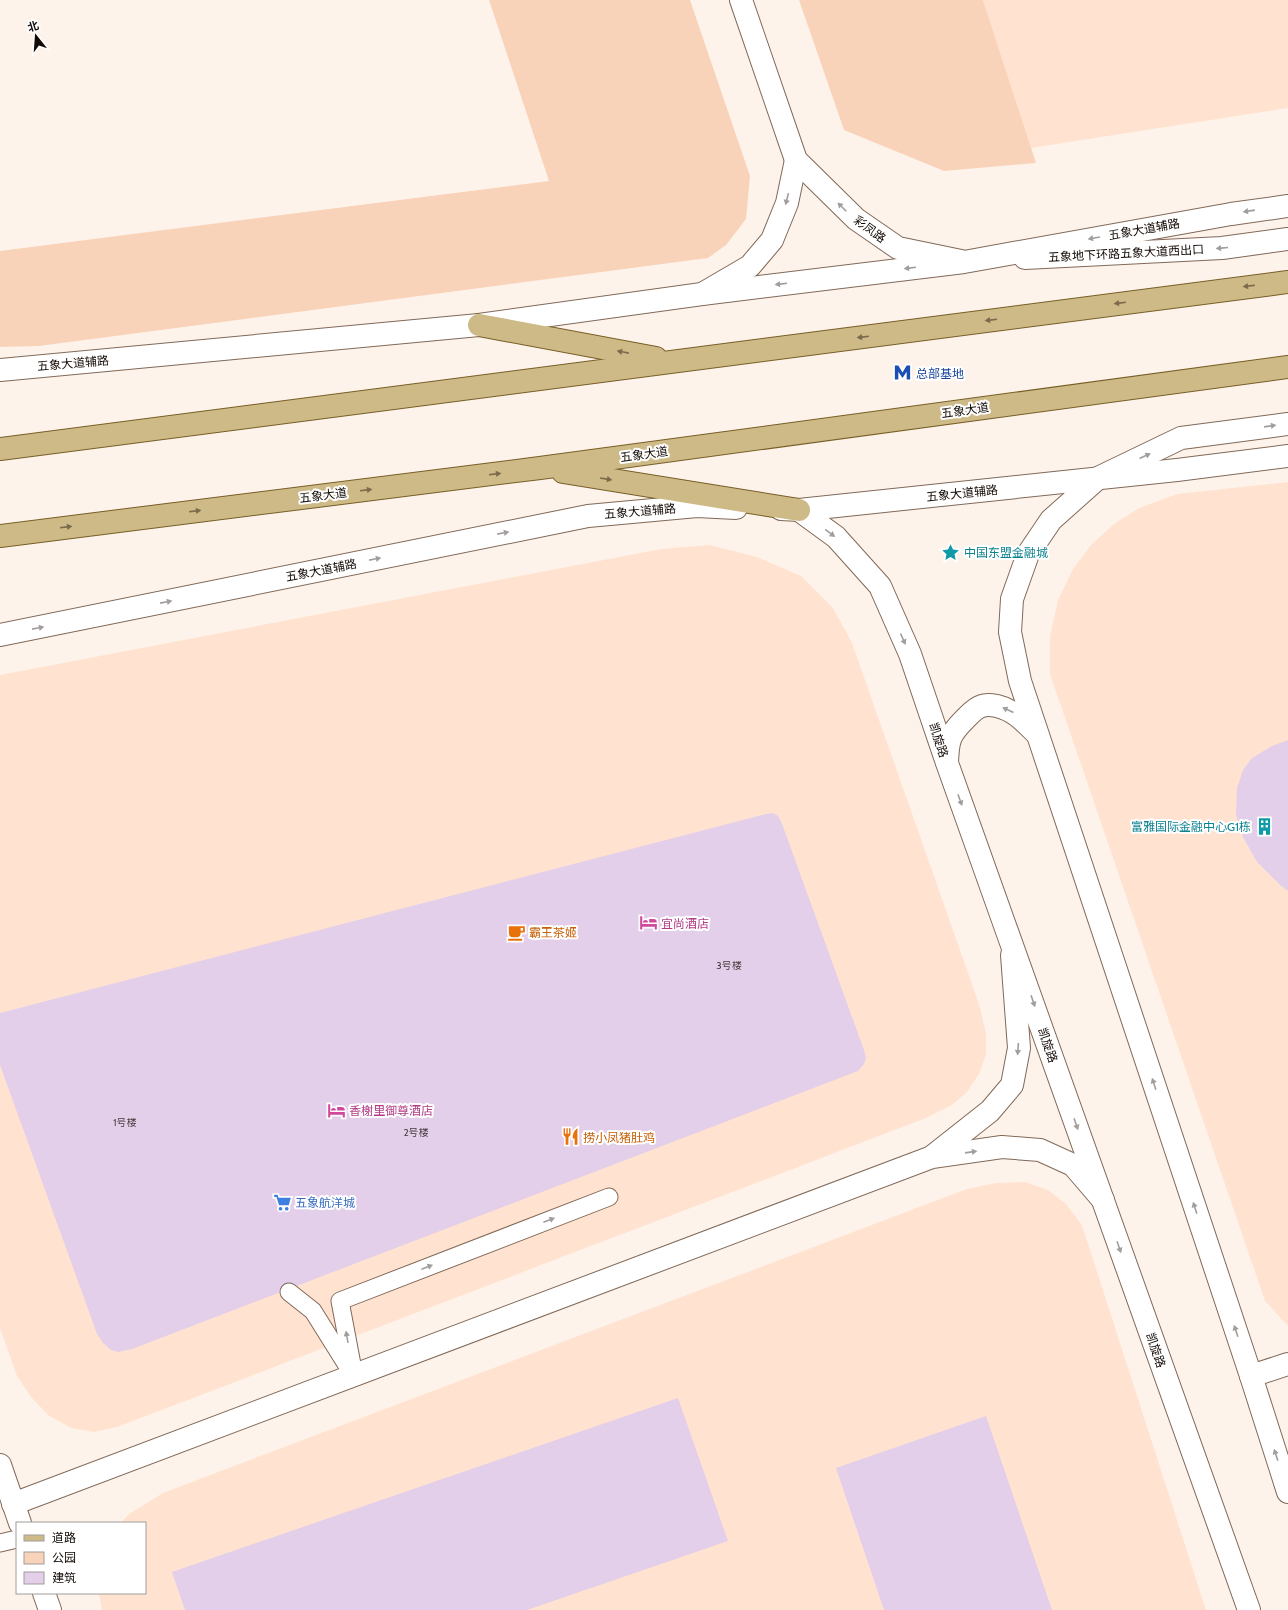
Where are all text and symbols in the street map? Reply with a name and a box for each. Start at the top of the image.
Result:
north arrow [16,16,56,56]
text: 北 [26,18,40,35]
one-way arrow [784,192,790,205]
one-way arrow [838,202,847,211]
one-way arrow [1243,208,1255,214]
street label: 彩凤路 [851,212,889,246]
street label: 五象大道辅路 [1107,215,1181,243]
one-way arrow [1088,236,1100,242]
street label: 五象地下环路五象大道西出口 [1048,241,1204,265]
one-way arrow [1216,245,1228,251]
one-way arrow [904,265,916,271]
one-way arrow [775,281,787,287]
one-way arrow [1243,283,1255,290]
one-way arrow [1114,300,1126,306]
one-way arrow [985,317,998,323]
one-way arrow [857,334,869,340]
one-way arrow [617,348,629,354]
street label: 五象大道辅路 [36,352,110,374]
metro station icon: 总部基地 [893,363,913,383]
place label: 总部基地 [916,366,964,381]
street label: 五象大道 [940,399,990,421]
one-way arrow [1264,423,1276,429]
street label: 五象大道 [619,443,669,465]
one-way arrow [1139,453,1150,459]
one-way arrow [489,471,501,477]
one-way arrow [600,476,612,482]
street label: 五象大道辅路 [925,482,999,504]
street label: 五象大道 [298,485,348,505]
one-way arrow [360,487,372,493]
street label: 五象大道辅路 [603,500,677,522]
one-way arrow [189,508,201,514]
one-way arrow [60,524,72,530]
one-way arrow [825,529,836,538]
one-way arrow [497,530,509,536]
place icon: 中国东盟金融城 [941,542,961,562]
place label: 中国东盟金融城 [964,545,1048,560]
street label: 五象大道辅路 [284,556,358,584]
one-way arrow [369,556,381,562]
one-way arrow [159,598,172,604]
one-way arrow [32,624,44,630]
one-way arrow [900,633,906,644]
one-way arrow [1002,707,1014,713]
street label: 凯旋路 [926,721,952,759]
one-way arrow [958,795,964,807]
building icon: 富雅国际金融中心G1栋 [1254,816,1274,836]
place label: 富雅国际金融中心G1栋 [1131,819,1251,834]
hotel icon: 宜尚酒店 [638,913,658,933]
place label: 宜尚酒店 [661,916,709,931]
cafe icon: 霸王茶姬 [506,922,526,942]
place label: 霸王茶姬 [529,925,577,940]
house number: 3号楼 [716,959,742,972]
one-way arrow [1030,996,1036,1008]
street label: 凯旋路 [1035,1026,1061,1064]
one-way arrow [1014,1043,1021,1055]
one-way arrow [1151,1078,1157,1090]
hotel icon: 香榭里御尊酒店 [326,1100,346,1120]
place label: 香榭里御尊酒店 [349,1103,433,1118]
house number: 1号楼 [113,1116,137,1129]
one-way arrow [1073,1118,1079,1130]
house number: 2号楼 [403,1126,429,1139]
restaurant icon: 捞小凤猪肚鸡 [560,1127,580,1147]
place label: 捞小凤猪肚鸡 [583,1130,655,1145]
one-way arrow [965,1149,977,1155]
supermarket icon: 五象航洋城 [272,1192,292,1212]
place label: 五象航洋城 [295,1195,355,1210]
one-way arrow [1192,1201,1198,1213]
one-way arrow [543,1217,554,1223]
one-way arrow [1117,1241,1123,1253]
one-way arrow [422,1264,434,1270]
one-way arrow [1233,1325,1239,1337]
one-way arrow [344,1331,350,1343]
street label: 凯旋路 [1143,1331,1169,1369]
one-way arrow [1273,1448,1279,1460]
legend [16,1522,146,1594]
text: 道路 [52,1530,76,1545]
text: 公园 [52,1550,76,1565]
text: 建筑 [52,1570,76,1585]

